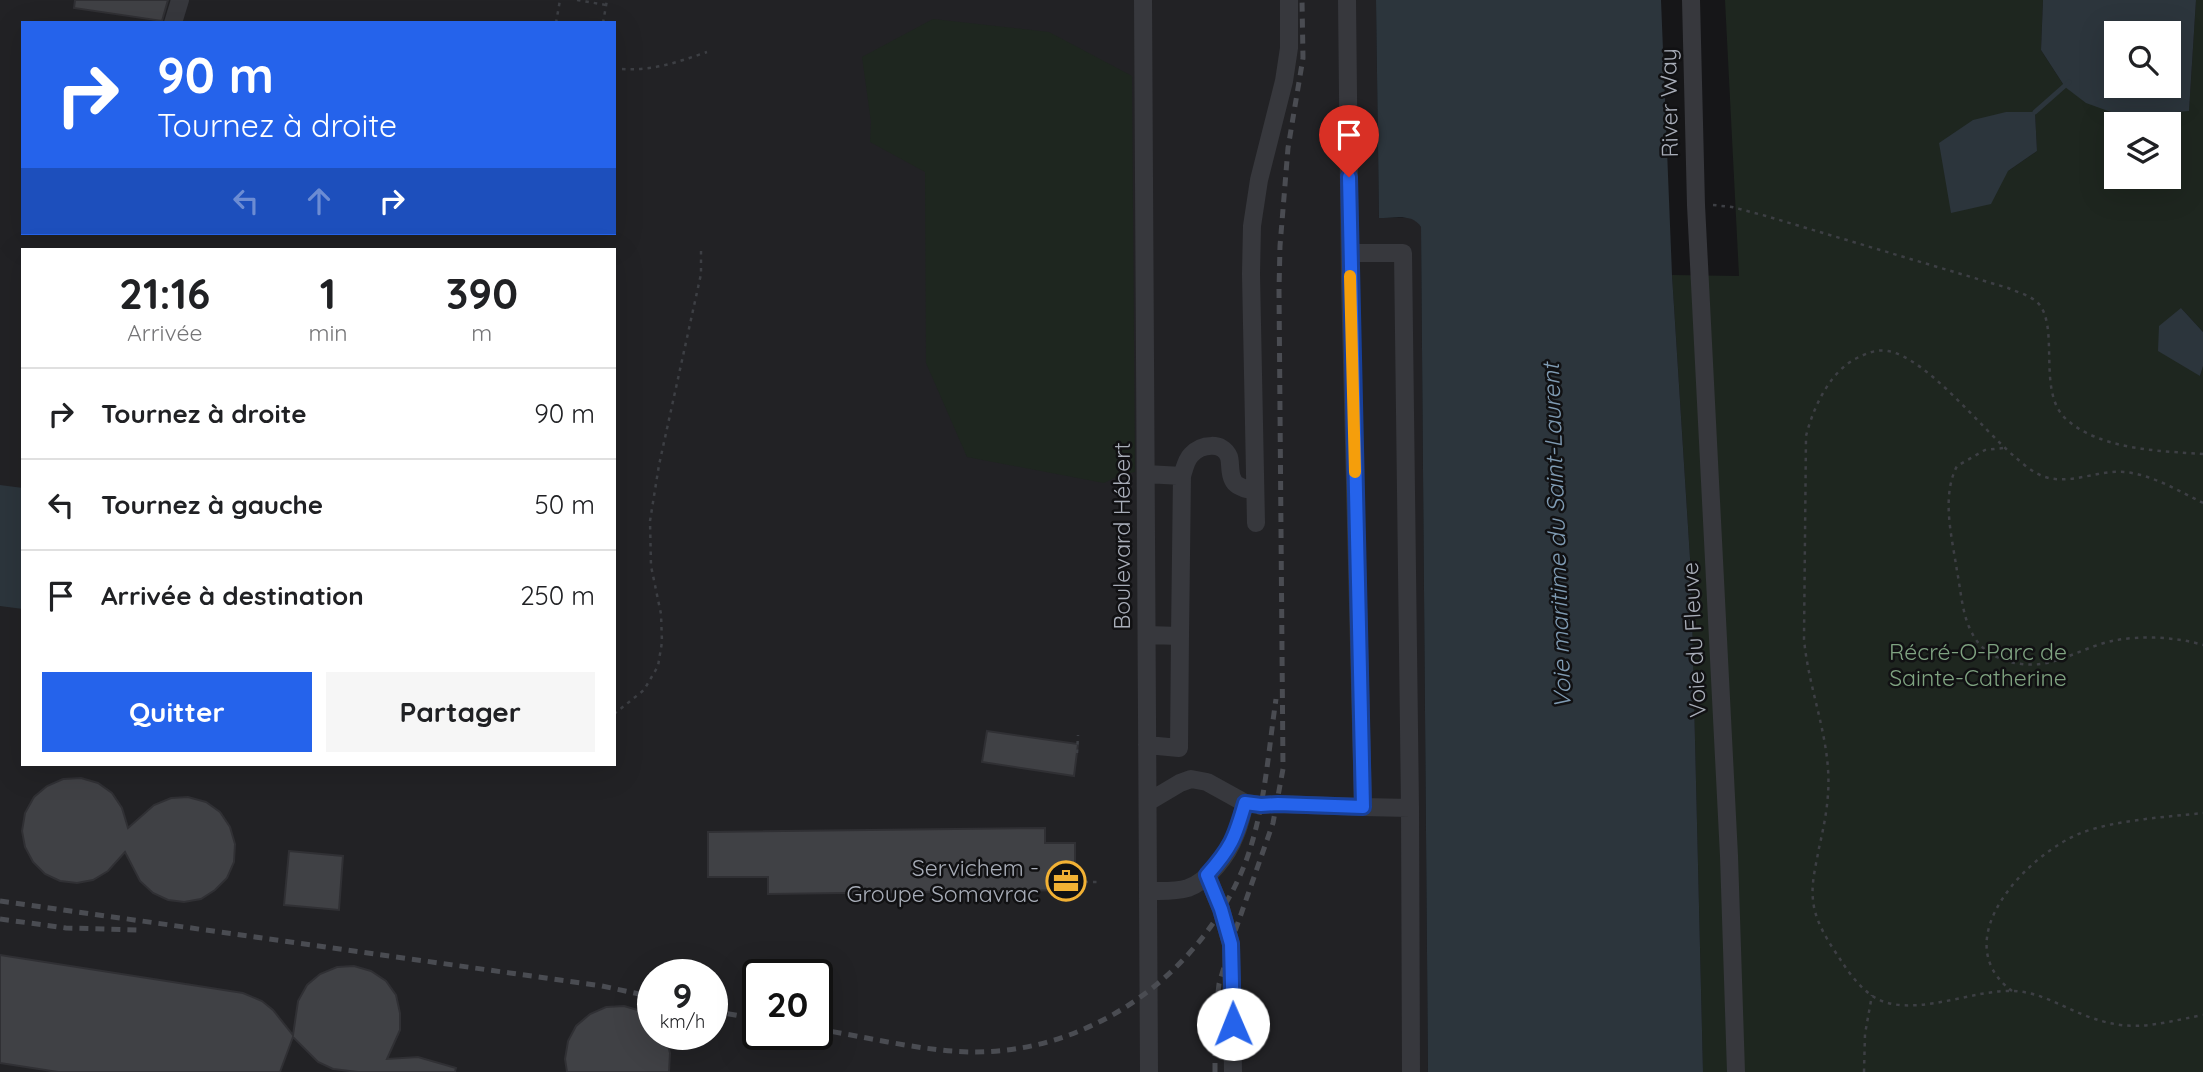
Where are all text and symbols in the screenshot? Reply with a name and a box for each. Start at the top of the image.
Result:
map controls [2104,21,2181,189]
button: search [2104,21,2181,98]
text: 90 m [157,44,274,105]
street label: River Way [1653,48,1684,158]
icon: right [42,49,133,140]
text: Tournez à droite [157,105,397,145]
pin [1319,105,1379,177]
button: layers [2104,112,2181,189]
icon: arrive [1330,116,1368,154]
icon: left [227,182,265,220]
icon: ahead [300,182,338,220]
icon: right [373,182,411,220]
text: 21:16 [119,267,210,320]
text: 1 [320,267,336,320]
text: 390 [446,267,518,320]
text: Arrivée [127,318,203,347]
text: min [308,318,348,347]
text: m [471,318,492,347]
water label: Voie maritime du Saint-Laurent [1535,360,1577,709]
icon: right [42,395,80,433]
text: Tournez à droite [101,397,306,430]
text: 90 m [534,397,595,430]
street label: Boulevard Hébert [1107,442,1136,630]
icon: left [42,486,80,524]
text: Tournez à gauche [101,488,323,521]
text: 50 m [535,488,595,521]
street label: Voie du Fleuve [1675,562,1712,719]
icon: arrive [42,577,80,615]
text: Arrivée à destination [101,579,364,612]
text: 250 m [520,579,595,612]
park label: Récré-O-Parc de Sainte-Catherine [1889,637,2067,692]
button: Quitter [42,672,312,752]
button: Partager [326,672,595,752]
place label: Servichem - Groupe Somavrac [846,853,1039,908]
office icon: Servichem - Groupe Somavrac [1045,860,1087,902]
speed limit sign: 20 [742,959,833,1050]
text: 9 [673,973,692,1017]
position arrow [1196,987,1270,1061]
text: km/h [660,1010,705,1033]

